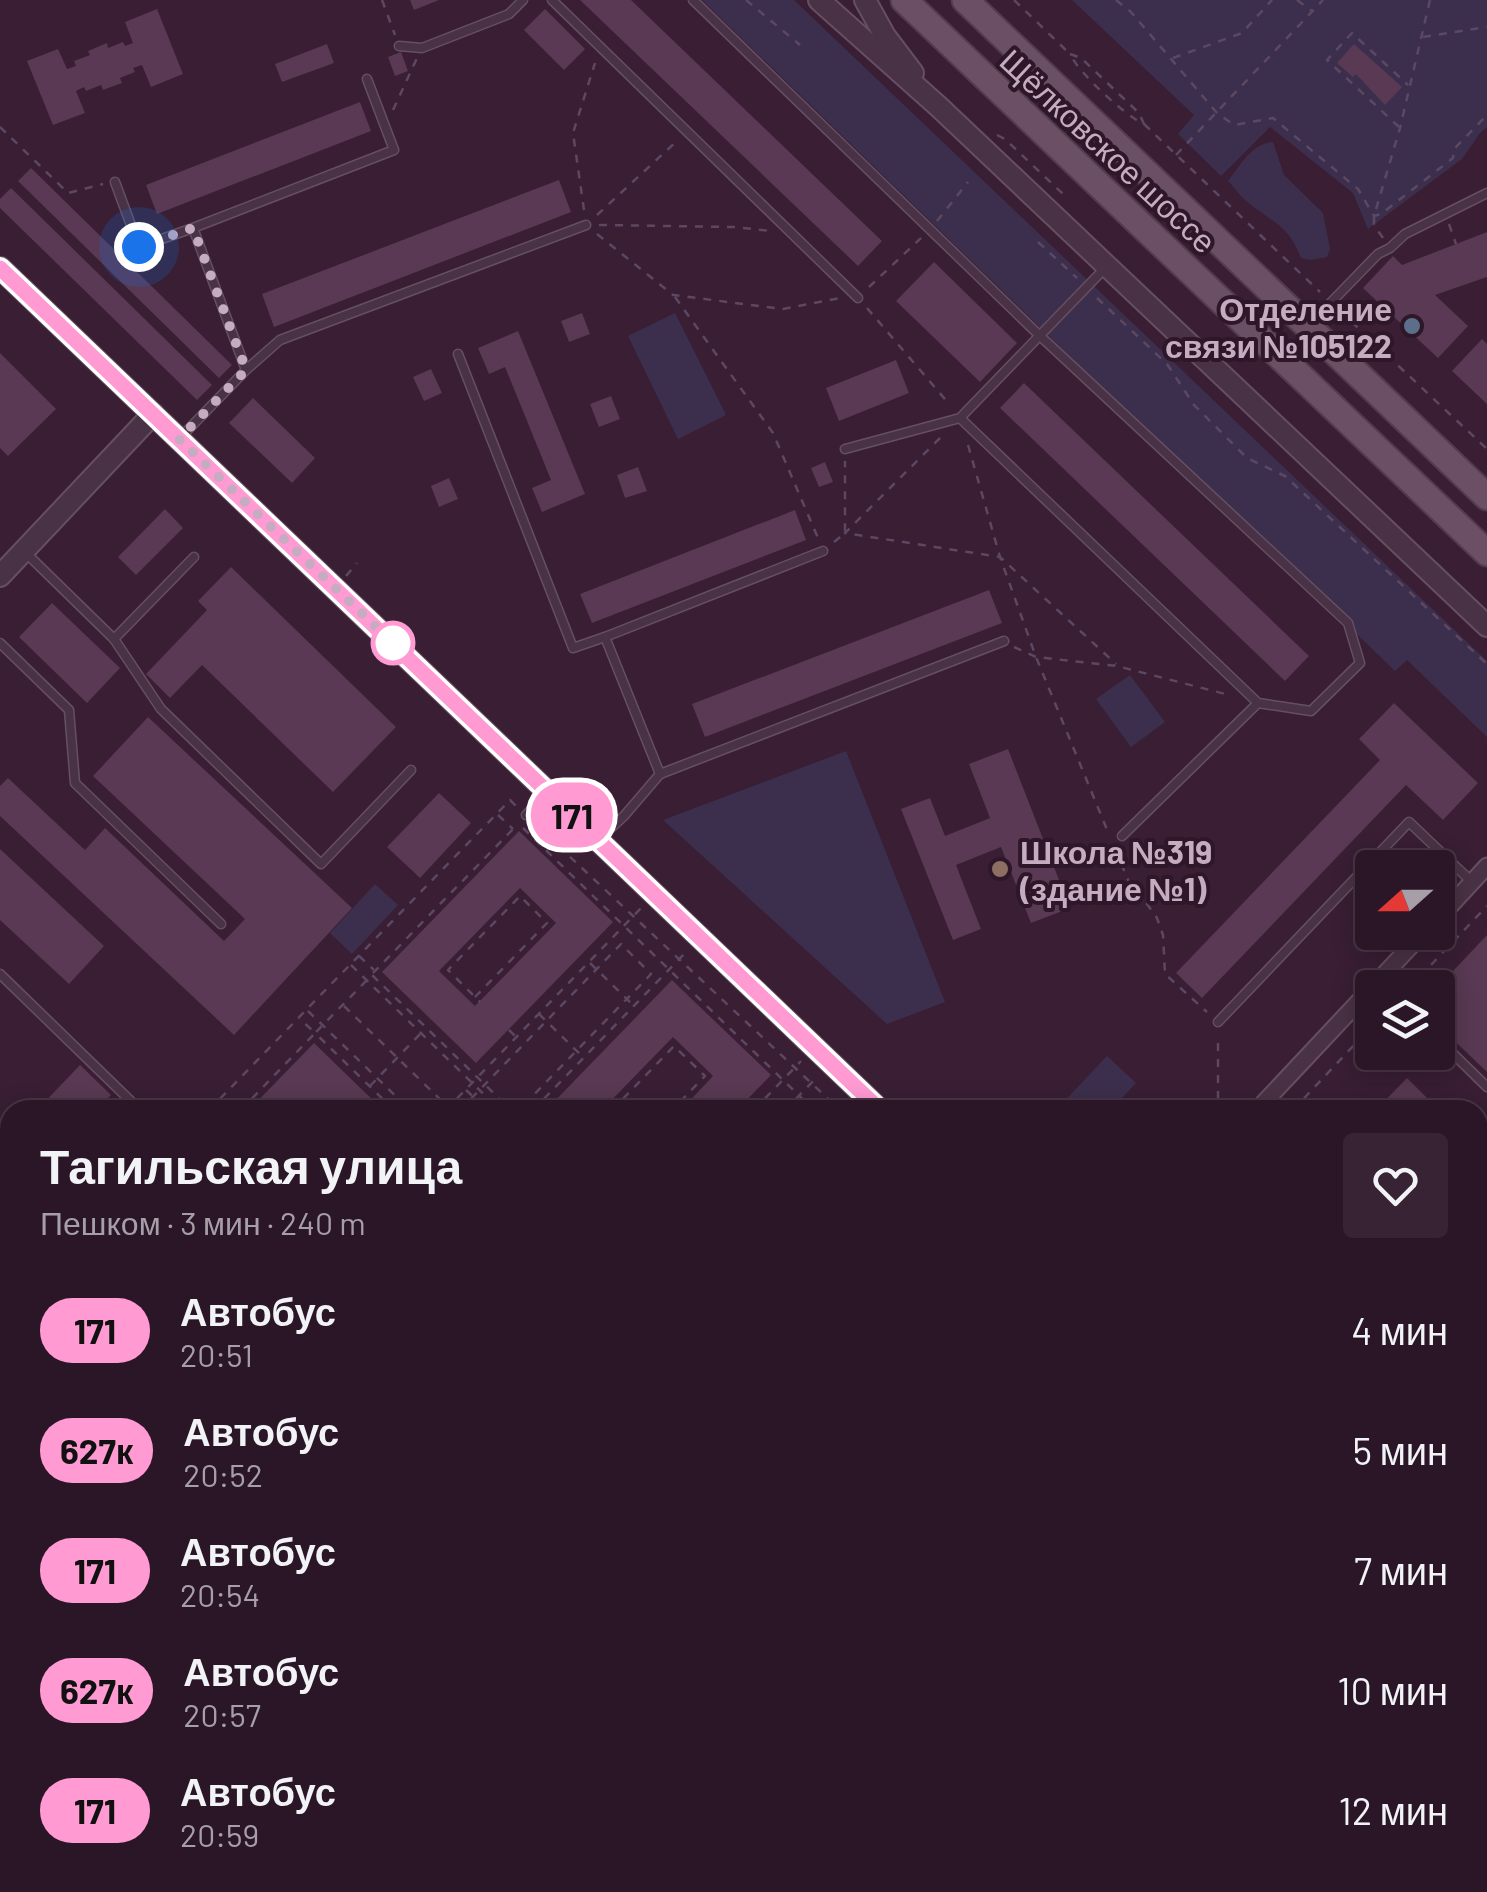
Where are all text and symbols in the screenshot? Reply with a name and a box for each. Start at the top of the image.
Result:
street label: Щёлковское шоссе [993,40,1225,260]
your location [114,222,164,272]
place label: Отделение связи №105122 [1165,289,1392,364]
marker: Отделение связи №105122 [1401,315,1423,337]
unlabelled marker [372,622,414,664]
line badge: 171 [514,782,630,848]
text: 171 [551,794,593,836]
place label: Школа №319 (здание №1) [1019,832,1212,908]
north arrow [1355,850,1455,950]
map controls [1355,850,1455,1070]
marker: Школа №319 (здание №1) [989,858,1011,880]
button: layers [1355,970,1455,1070]
button: heart [1343,1133,1448,1238]
text: Тагильская улица [40,1136,462,1194]
text: Пешком · 3 мин · 240 m [40,1203,366,1241]
text: Автобус [180,1288,336,1334]
text: 4 мин [1351,1307,1448,1353]
text: 171 [74,1309,116,1351]
text: 20:51 [180,1335,253,1373]
text: Автобус [183,1408,339,1454]
text: 5 мин [1353,1427,1448,1473]
text: 627к [60,1429,133,1471]
text: 20:52 [183,1455,263,1493]
text: Автобус [180,1528,336,1574]
text: 7 мин [1354,1547,1448,1593]
text: 171 [74,1549,116,1591]
text: 20:54 [180,1575,260,1613]
text: Автобус [183,1648,339,1694]
text: 10 мин [1337,1667,1448,1713]
text: 627к [60,1669,133,1711]
text: 20:57 [183,1695,261,1733]
text: Автобус [180,1768,336,1814]
text: 12 мин [1338,1787,1448,1833]
text: 171 [74,1789,116,1831]
text: 20:59 [180,1815,259,1853]

